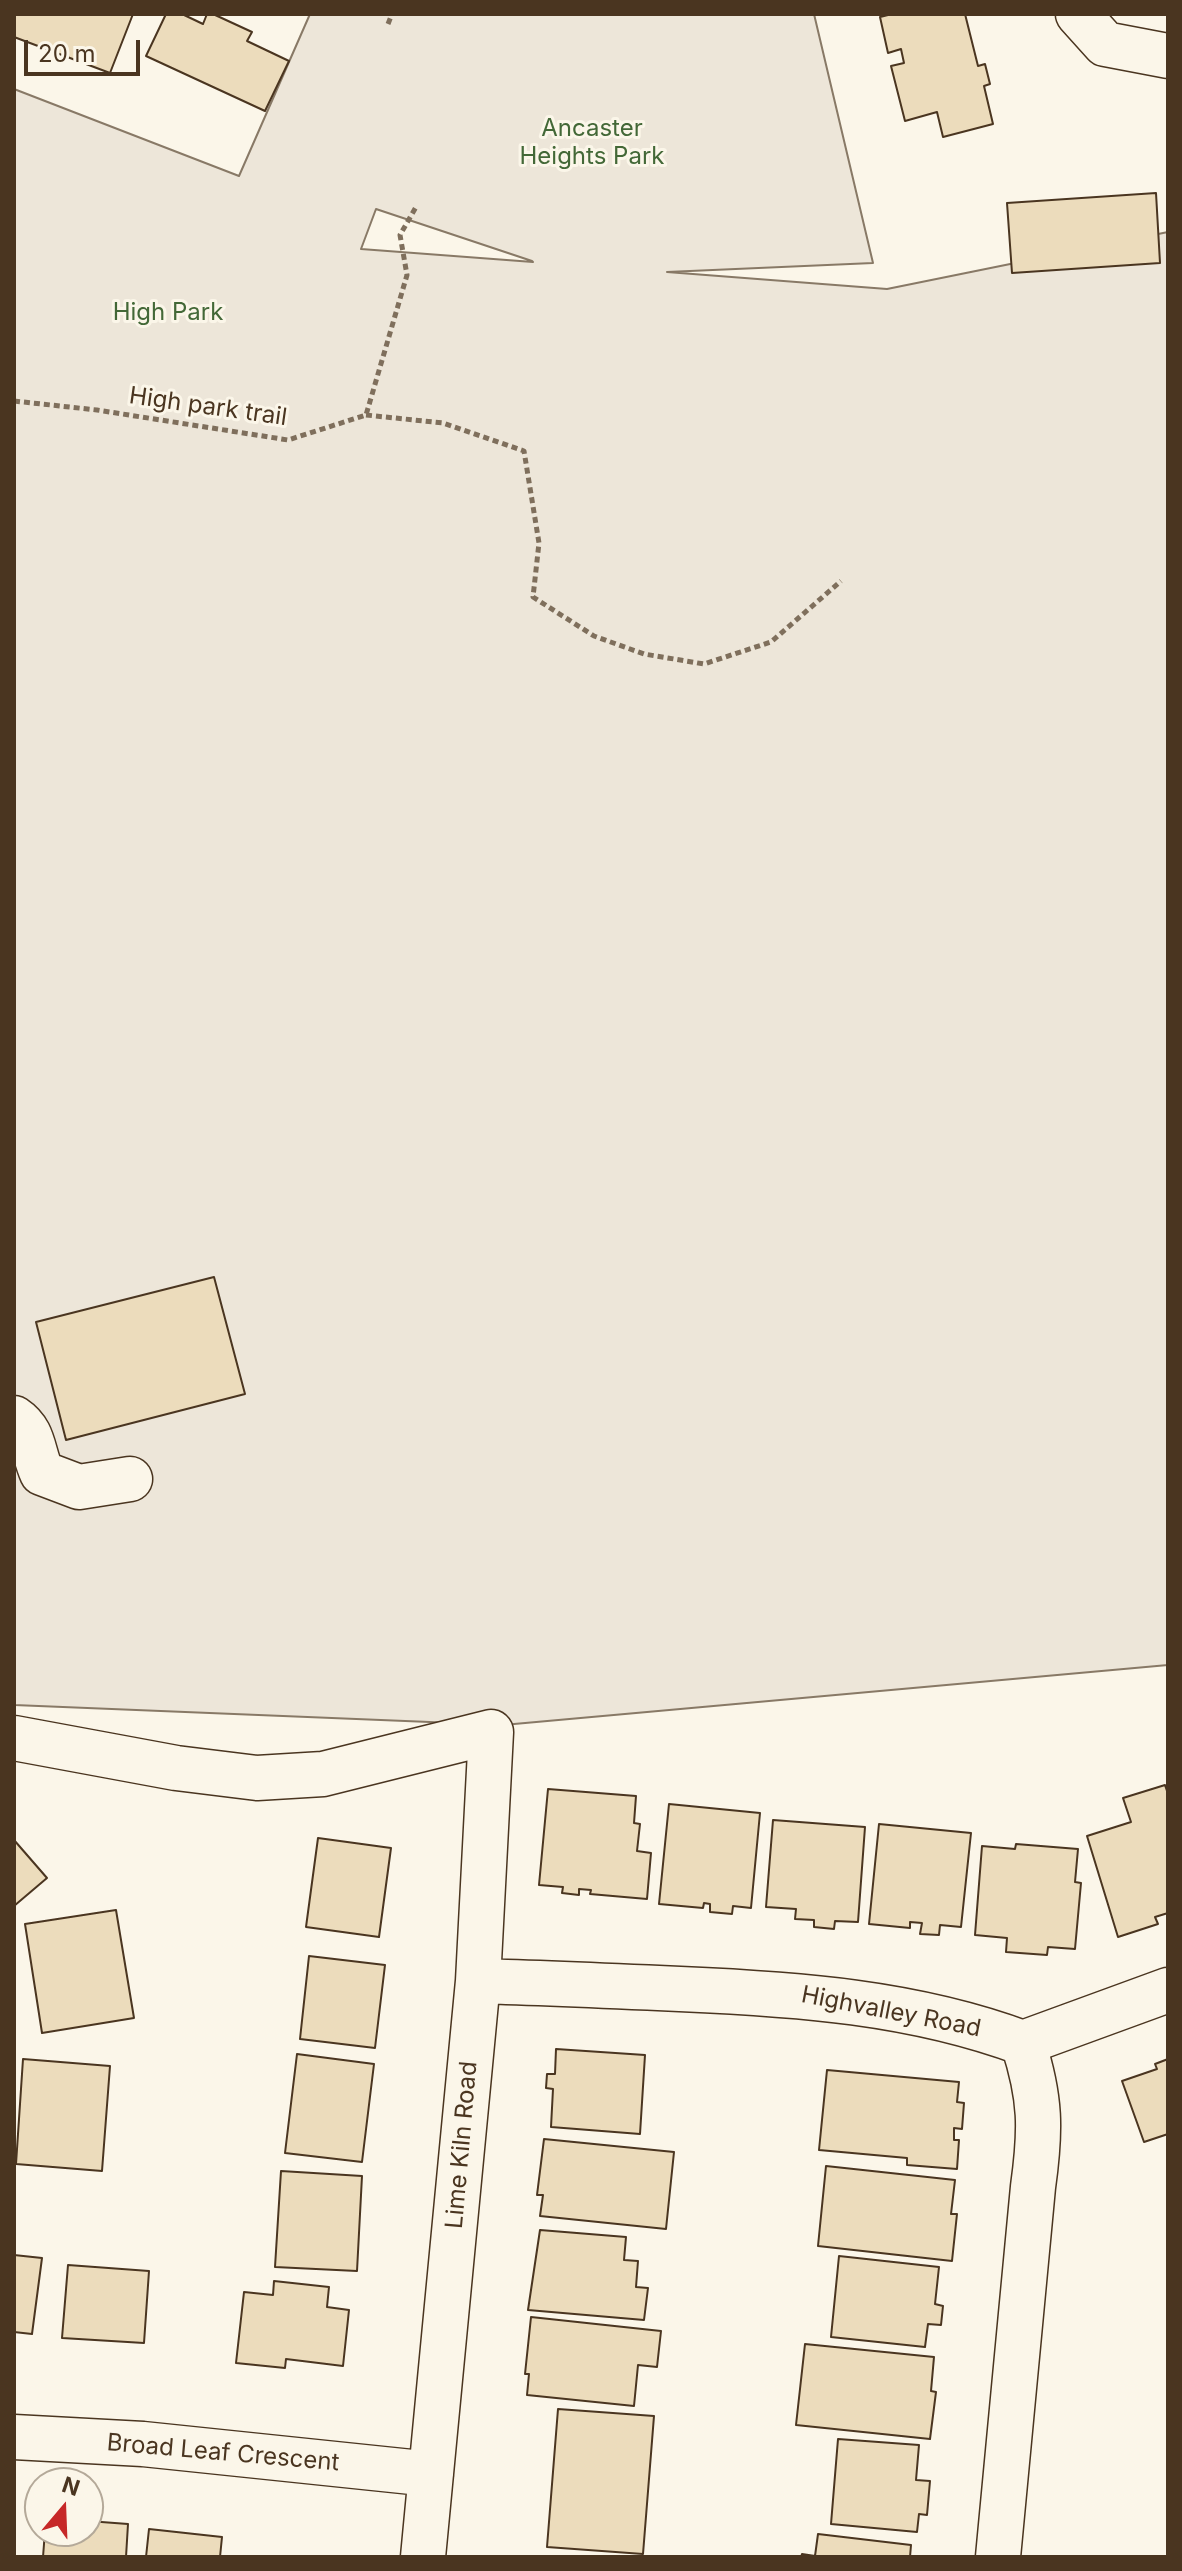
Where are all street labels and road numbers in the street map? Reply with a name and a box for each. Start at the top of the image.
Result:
street label: High park trail [127,382,289,432]
street label: Highvalley Road [799,1980,983,2044]
street label: Lime Kiln Road [440,2060,484,2230]
street label: Broad Leaf Crescent [106,2428,340,2478]

